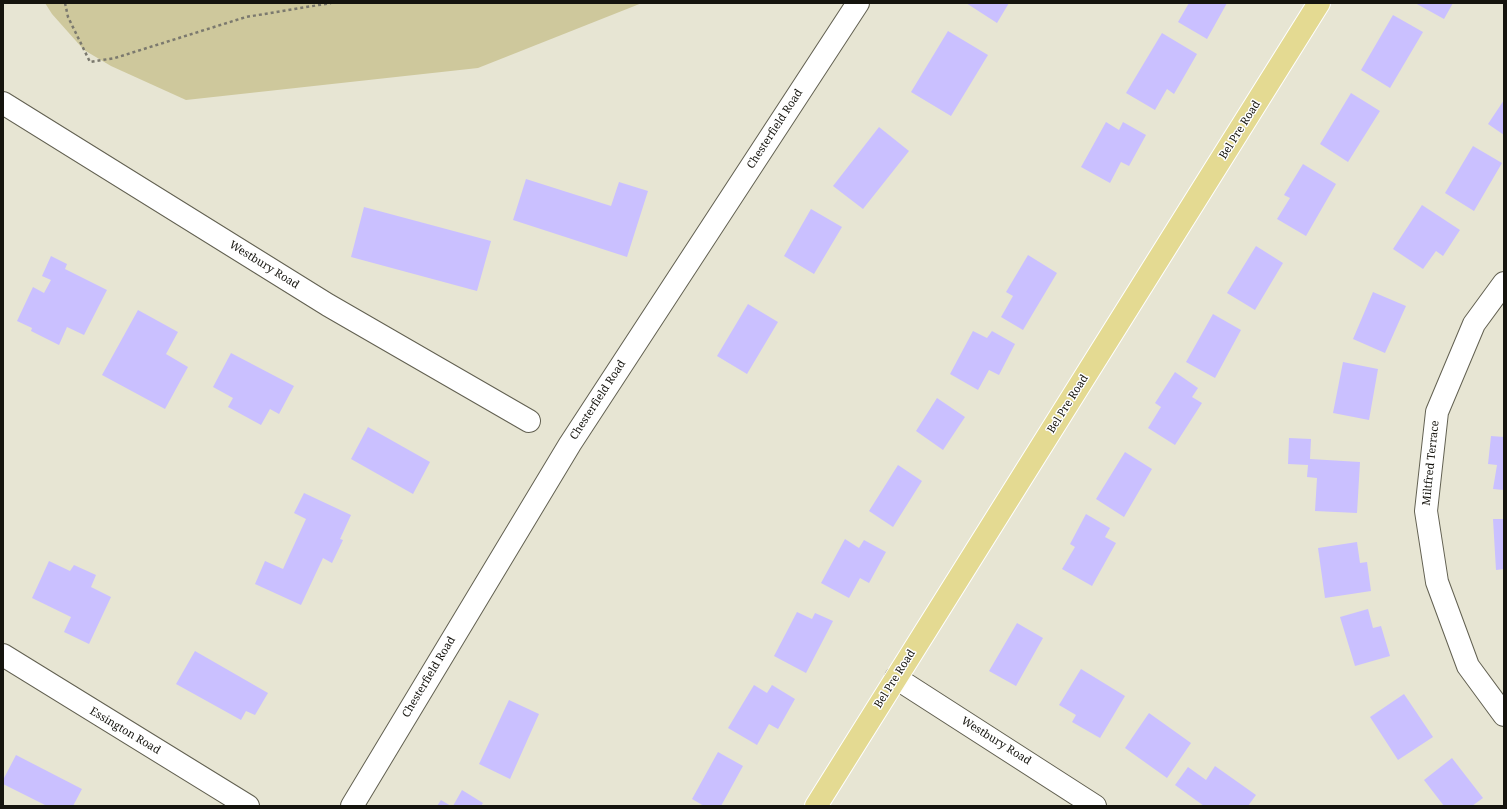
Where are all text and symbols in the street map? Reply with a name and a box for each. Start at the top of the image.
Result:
street label: Chesterfield Road [744,87,806,171]
street label: Bel Pre Road [1217,98,1263,162]
street label: Westbury Road [227,238,301,292]
street label: Chesterfield Road [567,358,629,442]
street label: Bel Pre Road [1045,372,1091,436]
street label: Miltfred Terrace [1420,420,1442,506]
street label: Chesterfield Road [400,634,458,720]
street label: Bel Pre Road [872,647,918,711]
street label: Essington Road [87,705,163,757]
street label: Westbury Road [959,714,1033,768]

